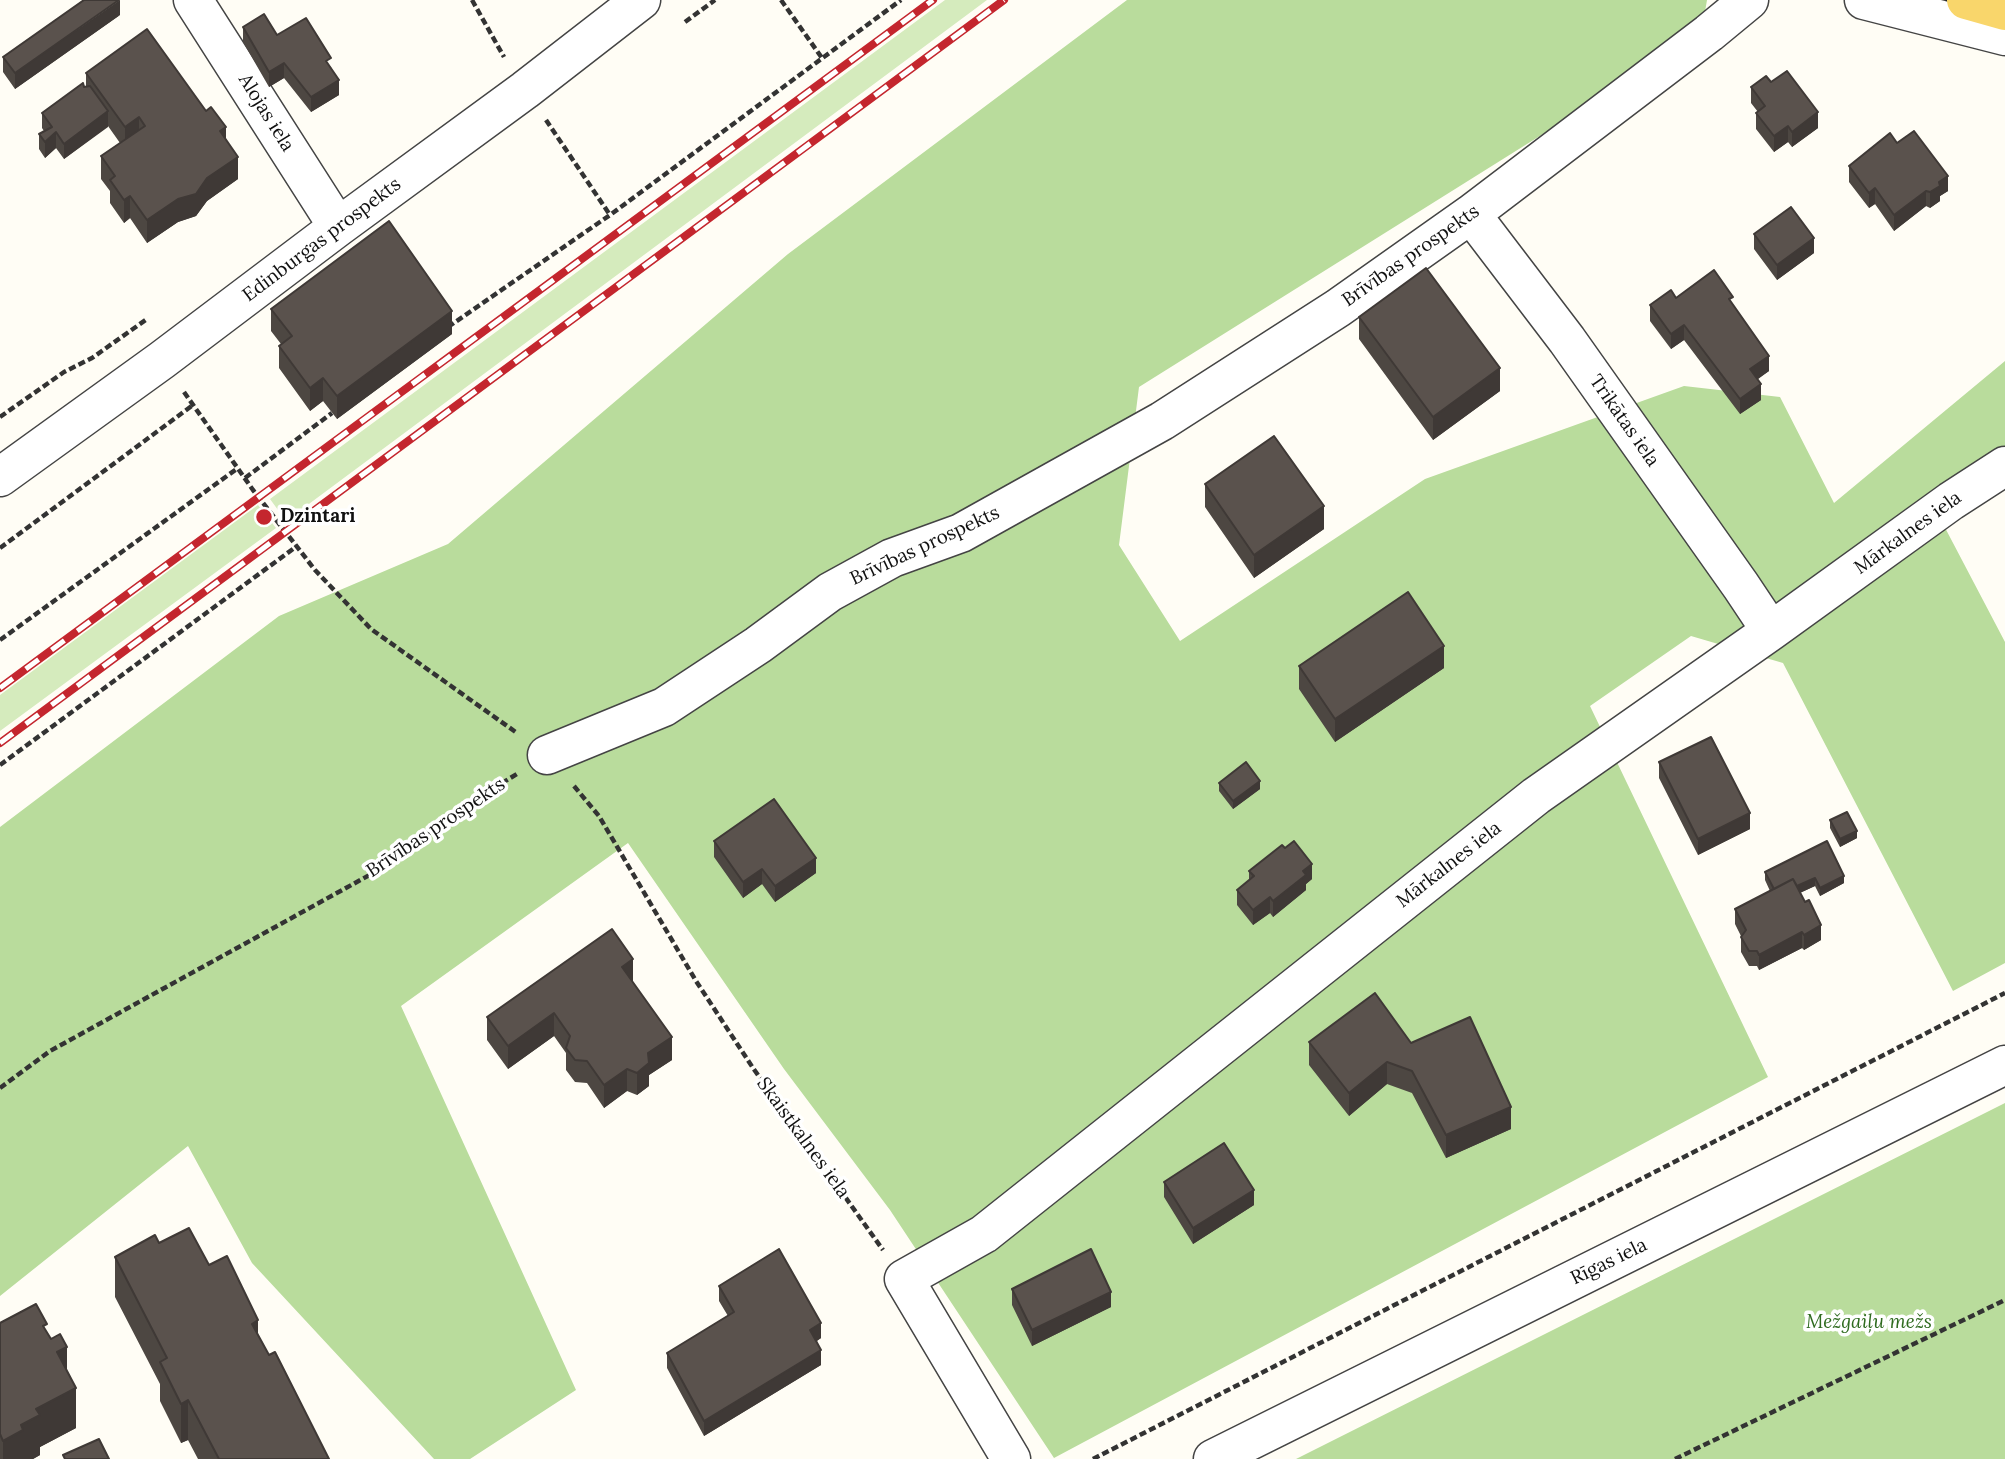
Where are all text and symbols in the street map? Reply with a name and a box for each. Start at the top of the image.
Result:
street label: Alojas iela [233,70,299,156]
street label: Edinburgas prospekts [238,173,406,307]
street label: Brīvības prospekts [1338,200,1484,312]
street label: Trikātas iela [1584,371,1664,471]
street label: Mārkalnes iela [1850,487,1966,579]
street label: Brīvības prospekts [847,501,1003,591]
place label: Dzintari [280,506,355,528]
marker: Dzintari [254,507,274,527]
street label: Brīvības prospekts [362,773,510,883]
street label: Mārkalnes iela [1392,817,1506,913]
street label: Skaistkalnes iela [752,1073,854,1203]
street label: Rīgas iela [1567,1234,1651,1290]
park label: Mežgaiļu mežs [1806,1312,1932,1334]

